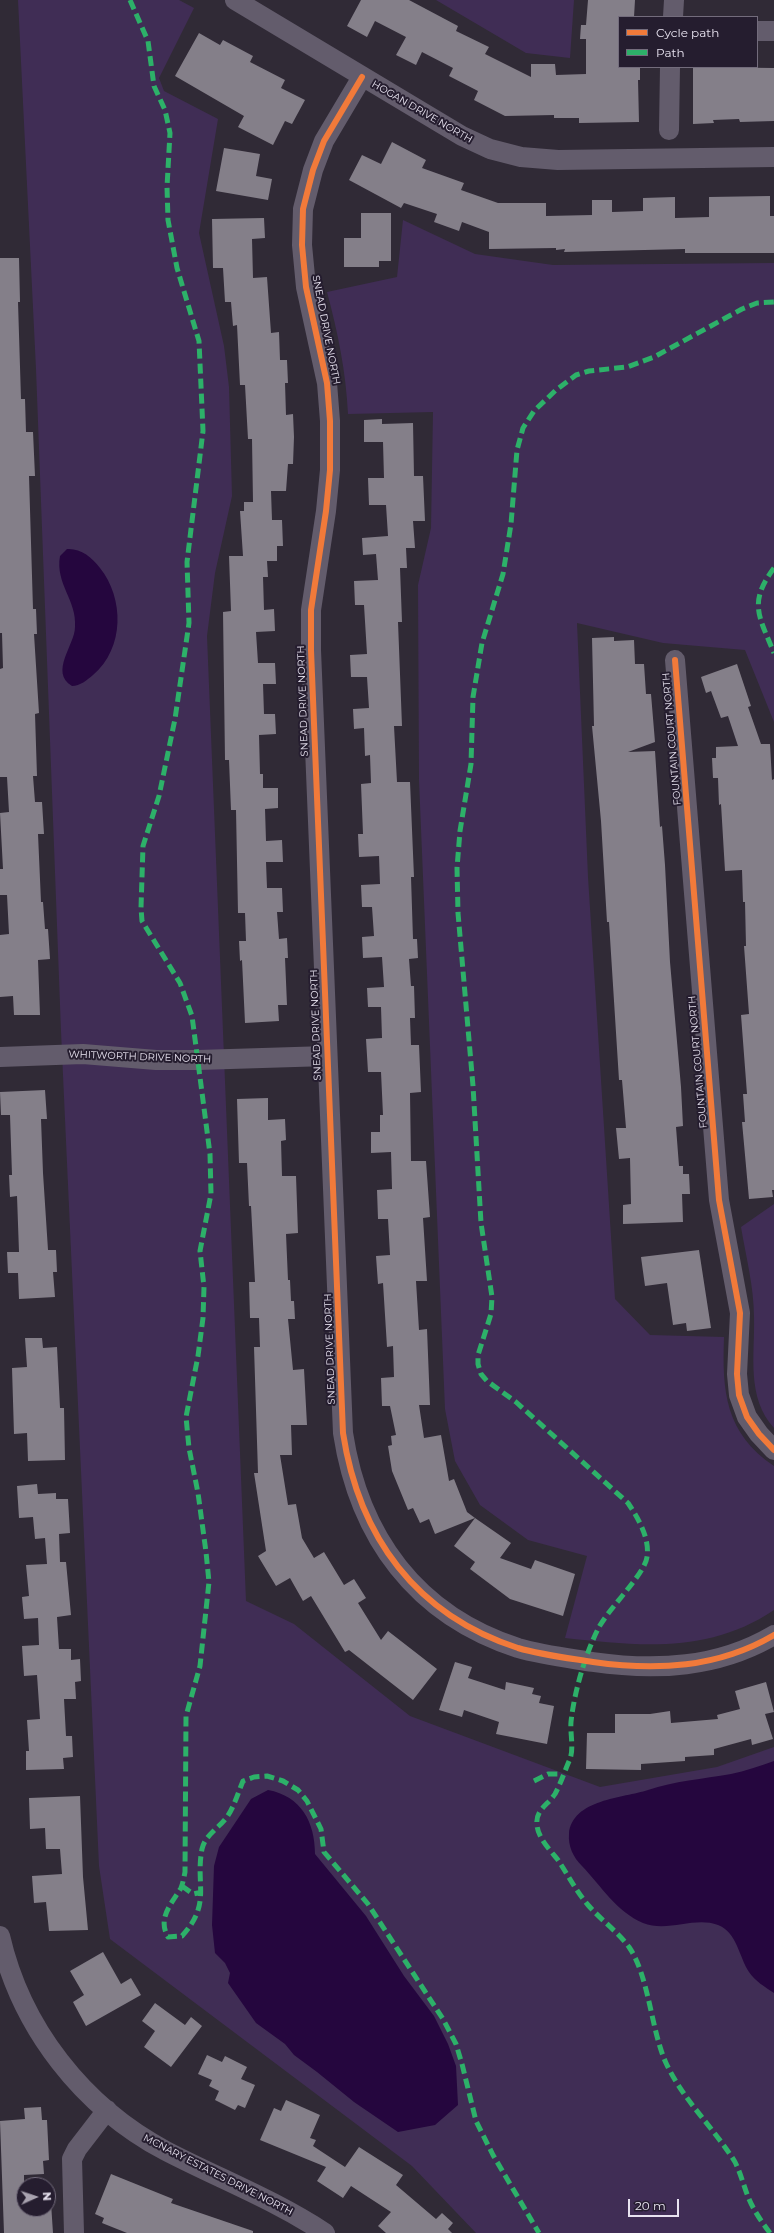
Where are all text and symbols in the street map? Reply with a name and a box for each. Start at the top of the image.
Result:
legend [618,16,758,68]
text: Cycle path [656,25,719,40]
text: Path [656,45,685,60]
street label: HOGAN DRIVE NORTH [370,78,474,146]
street label: SNEAD DRIVE NORTH [310,274,342,386]
street label: SNEAD DRIVE NORTH [295,645,311,757]
street label: FOUNTAIN COURT NORTH [660,672,684,806]
street label: SNEAD DRIVE NORTH [308,969,324,1081]
street label: FOUNTAIN COURT NORTH [686,995,710,1129]
street label: WHITWORTH DRIVE NORTH [68,1049,212,1065]
street label: SNEAD DRIVE NORTH [322,1293,338,1405]
street label: MCNARY ESTATES DRIVE NORTH [141,2132,295,2218]
north arrow [16,2177,56,2217]
scale bar [630,2191,681,2217]
text: N [40,2192,54,2201]
text: 20 m [635,2198,666,2213]

